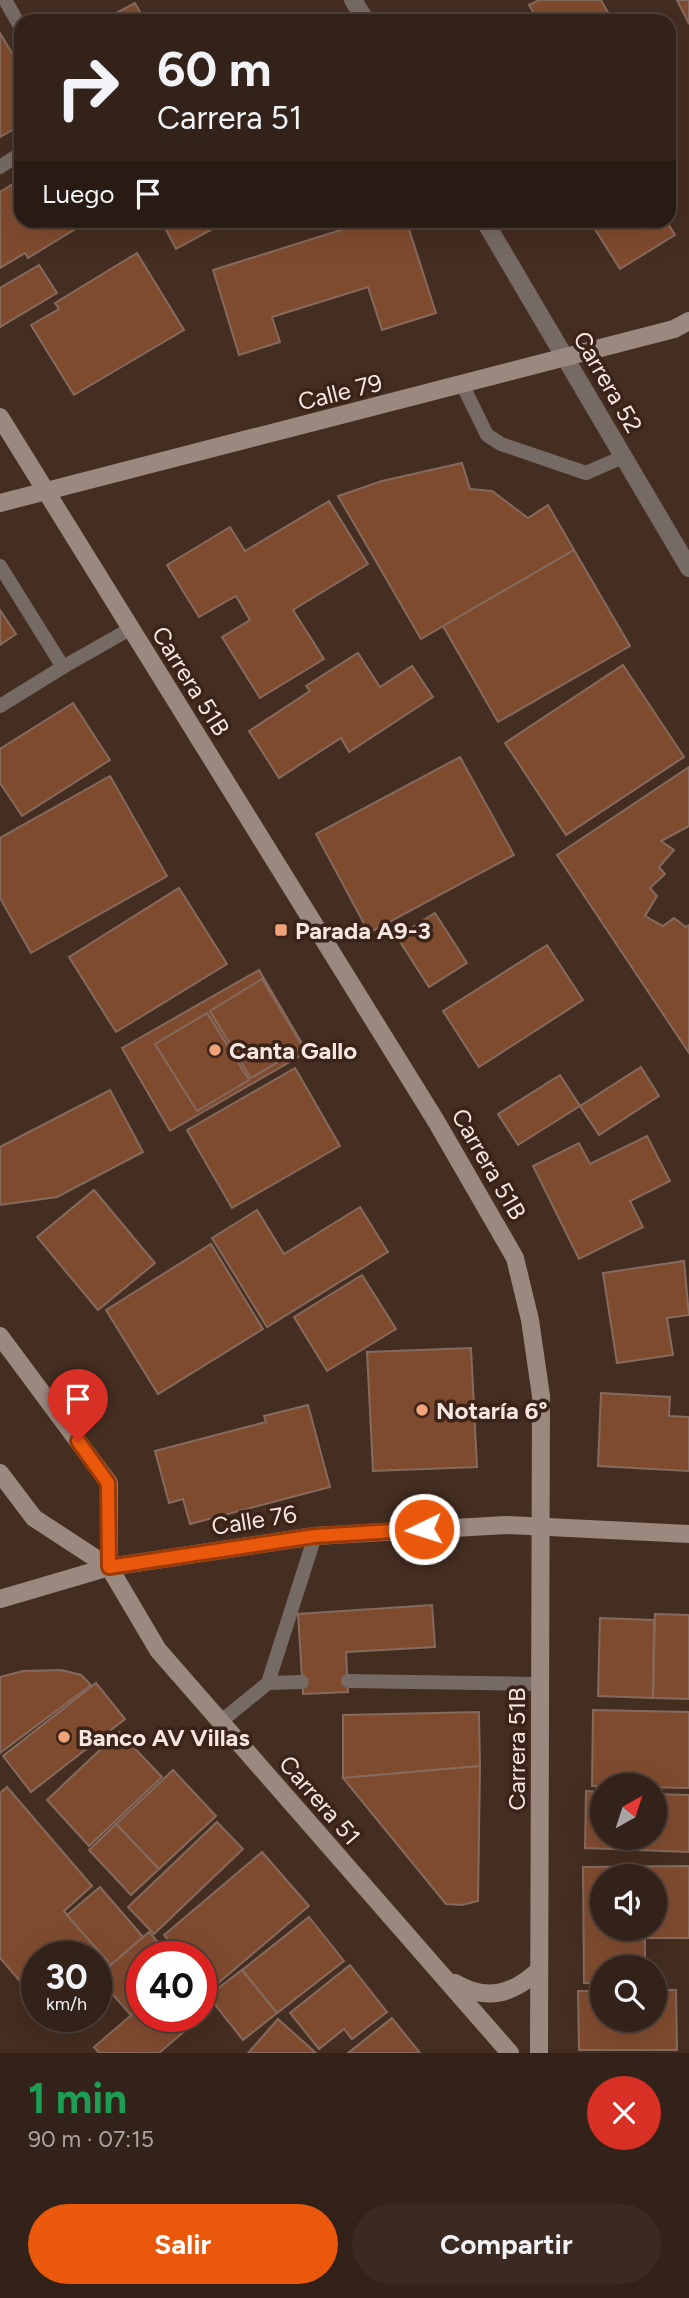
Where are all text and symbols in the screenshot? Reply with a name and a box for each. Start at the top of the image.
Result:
text: 60 m [157,39,272,98]
icon: right [42,42,133,133]
text: Carrera 51 [157,99,302,137]
icon: arrive [129,175,167,213]
text: Luego [42,178,115,210]
street label: Carrera 52 [567,326,649,438]
street label: Calle 79 [295,368,385,416]
street label: Carrera 51B [146,621,236,741]
place label: Parada A9-3 [295,916,431,945]
marker: Parada A9-3 [273,922,289,938]
place label: Canta Gallo [229,1036,357,1065]
marker: Canta Gallo [207,1042,223,1058]
street label: Carrera 51B [446,1103,532,1225]
pin [48,1369,108,1441]
icon: arrive [59,1380,97,1418]
place label: Notaría 6° [436,1396,548,1425]
marker: Notaría 6° [414,1402,430,1418]
position arrow [387,1492,461,1566]
street label: Calle 76 [209,1499,299,1541]
street label: Carrera 51B [502,1687,531,1811]
place label: Banco AV Villas [78,1723,250,1752]
marker: Banco AV Villas [56,1729,72,1745]
street label: Carrera 51 [273,1749,367,1851]
north arrow [590,1773,667,1850]
map controls [590,1773,667,2032]
button: sound [590,1864,667,1941]
speed limit sign: 40 [126,1941,217,2032]
button: search [590,1955,667,2032]
text: 30 [45,1956,88,1998]
text: km/h [46,1993,87,2015]
text: 1 min [28,2073,127,2124]
button: close [587,2076,661,2150]
text: 90 m · 07:15 [28,2125,154,2153]
button: Salir [28,2204,338,2284]
button: Compartir [352,2204,661,2284]

